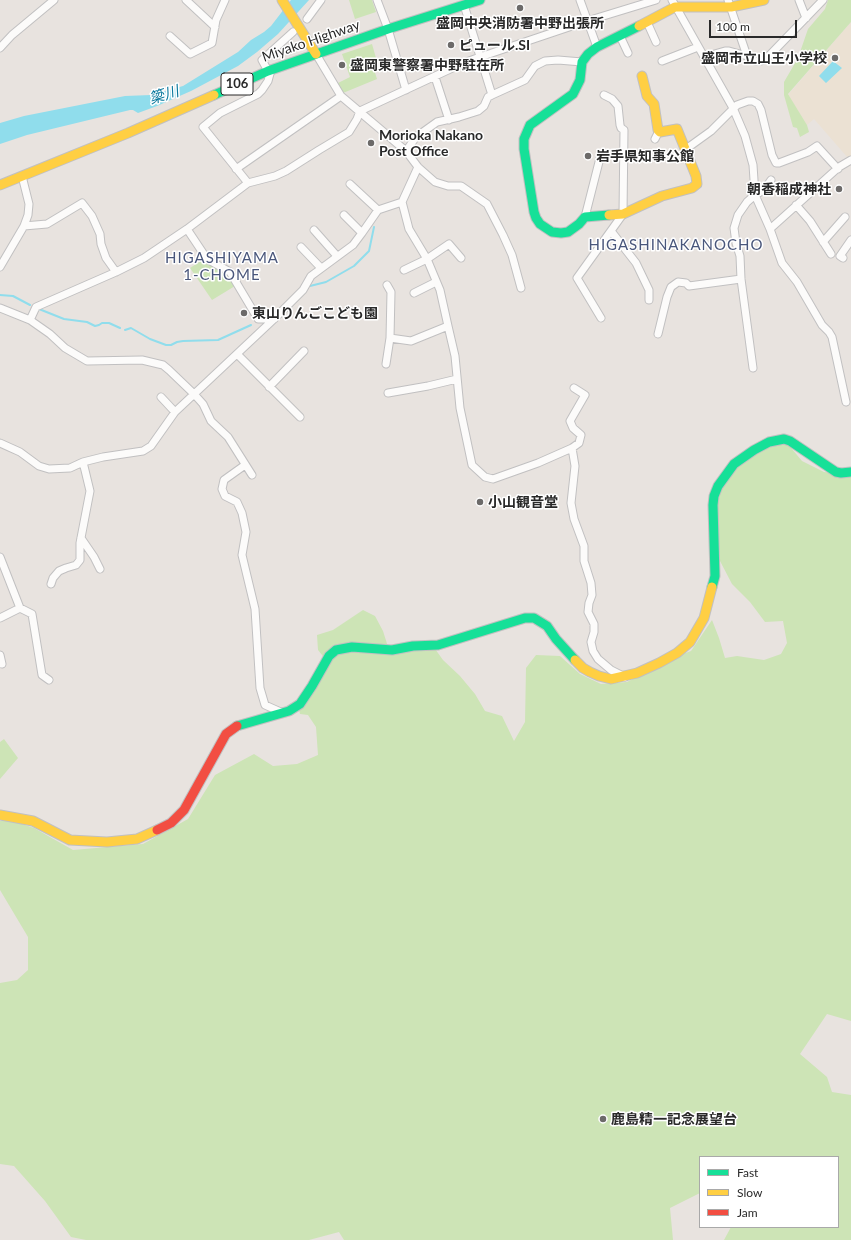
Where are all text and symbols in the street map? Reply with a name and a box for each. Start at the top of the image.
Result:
marker: 盛岡中央消防署中野出張所 [515,3,525,13]
scale bar [711,12,799,38]
place label: 盛岡中央消防署中野出張所 [436,15,604,31]
street label: Miyako Highway [260,16,362,66]
text: 100 m [716,19,750,34]
place label: ピュール.SI [459,37,530,53]
marker: ピュール.SI [446,40,456,50]
place label: 盛岡市立山王小学校 [701,50,827,66]
marker: 盛岡市立山王小学校 [830,53,840,63]
place label: 盛岡東警察署中野駐在所 [350,57,504,73]
marker: 盛岡東警察署中野駐在所 [337,60,347,70]
road number: 106 [221,73,253,95]
water label: 簗川 [147,82,181,108]
place label: Morioka Nakano Post Office [379,127,483,160]
marker: Morioka Nakano Post Office [366,138,376,148]
place label: 岩手県知事公館 [596,148,694,164]
marker: 岩手県知事公館 [583,151,593,161]
place label: 朝香稲成神社 [747,181,831,197]
marker: 朝香稲成神社 [834,184,844,194]
district label: HIGASHINAKANOCHO [588,236,764,254]
district label: HIGASHIYAMA 1-CHOME [165,249,279,284]
place label: 東山りんごこども園 [252,305,378,321]
marker: 東山りんごこども園 [239,308,249,318]
place label: 小山観音堂 [488,494,558,510]
marker: 小山観音堂 [475,497,485,507]
place label: 鹿島精一記念展望台 [611,1111,737,1127]
marker: 鹿島精一記念展望台 [598,1114,608,1124]
legend [699,1156,839,1228]
text: Fast [737,1165,758,1180]
text: Slow [737,1185,762,1200]
text: Jam [737,1205,758,1220]

